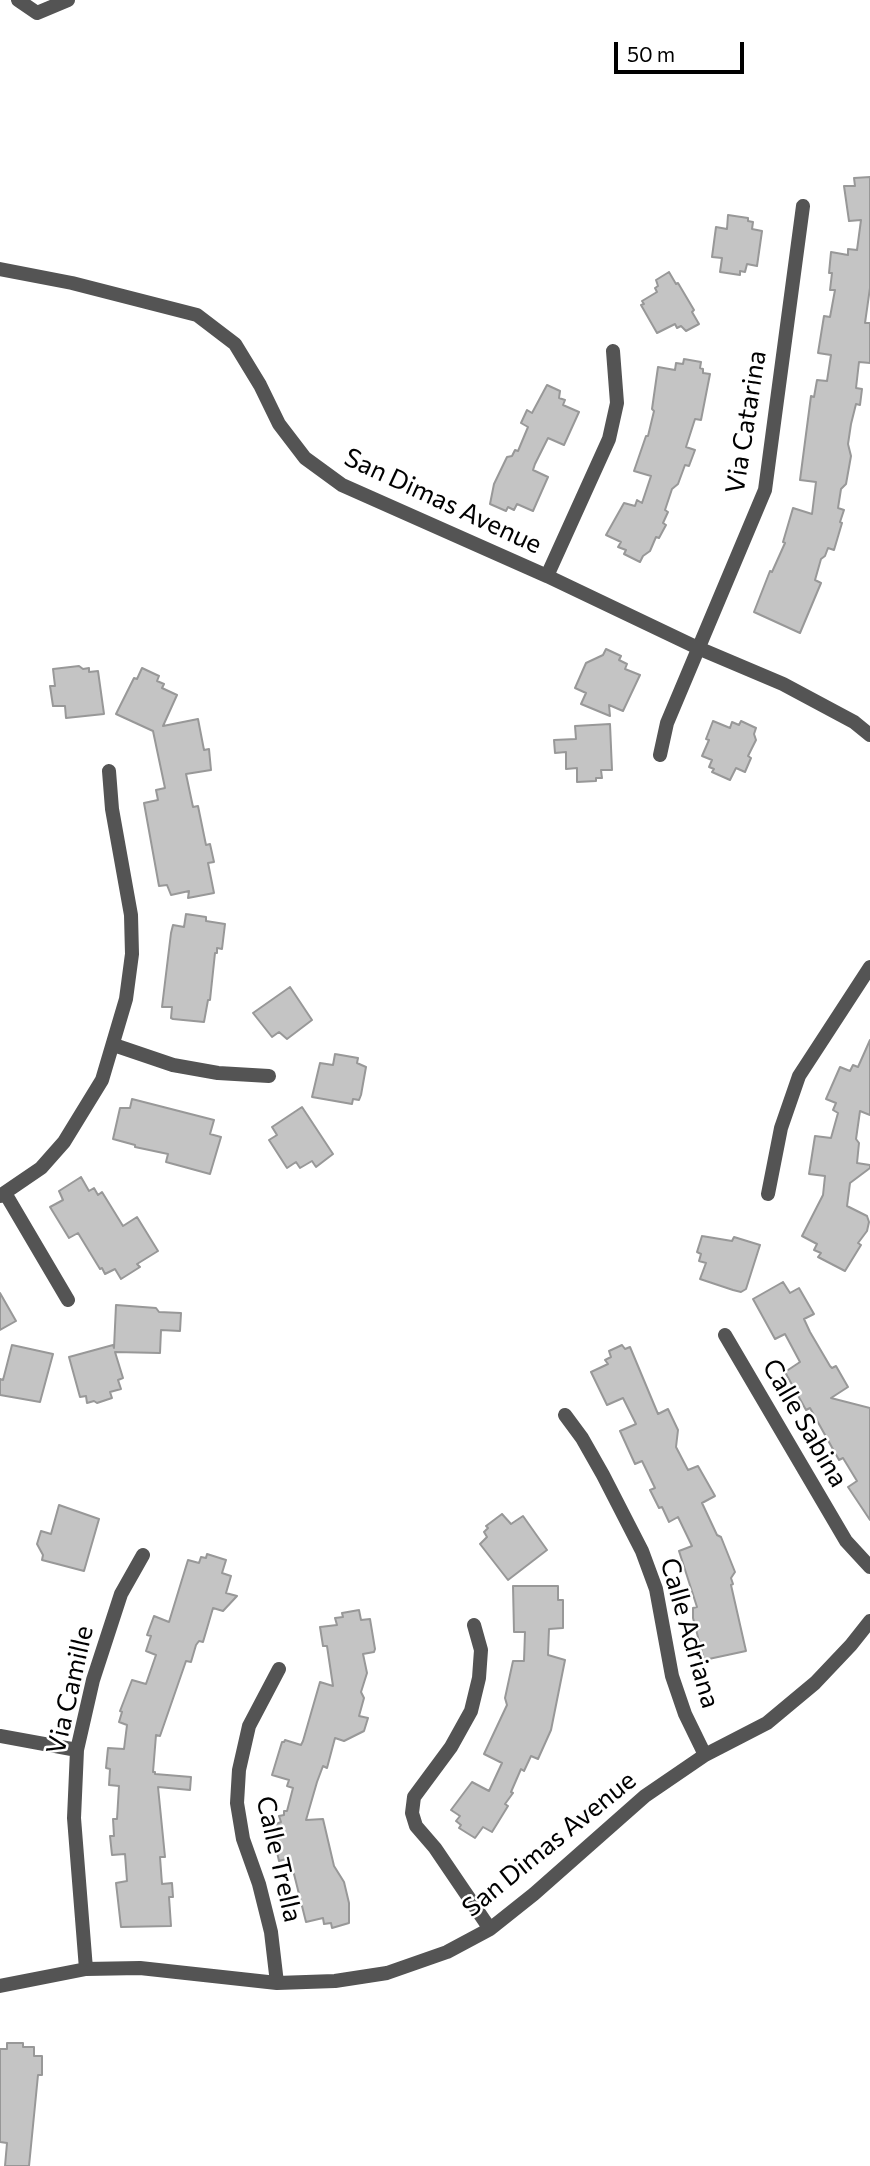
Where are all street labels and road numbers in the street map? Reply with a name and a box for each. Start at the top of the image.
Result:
street label: Via Catarina [719,348,773,496]
street label: San Dimas Avenue [339,442,547,560]
street label: Calle Sabina [756,1353,854,1493]
street label: Calle Adriana [654,1554,726,1712]
street label: Via Camille [40,1623,100,1757]
street label: San Dimas Avenue [456,1764,642,1924]
street label: Calle Trella [249,1793,309,1925]

